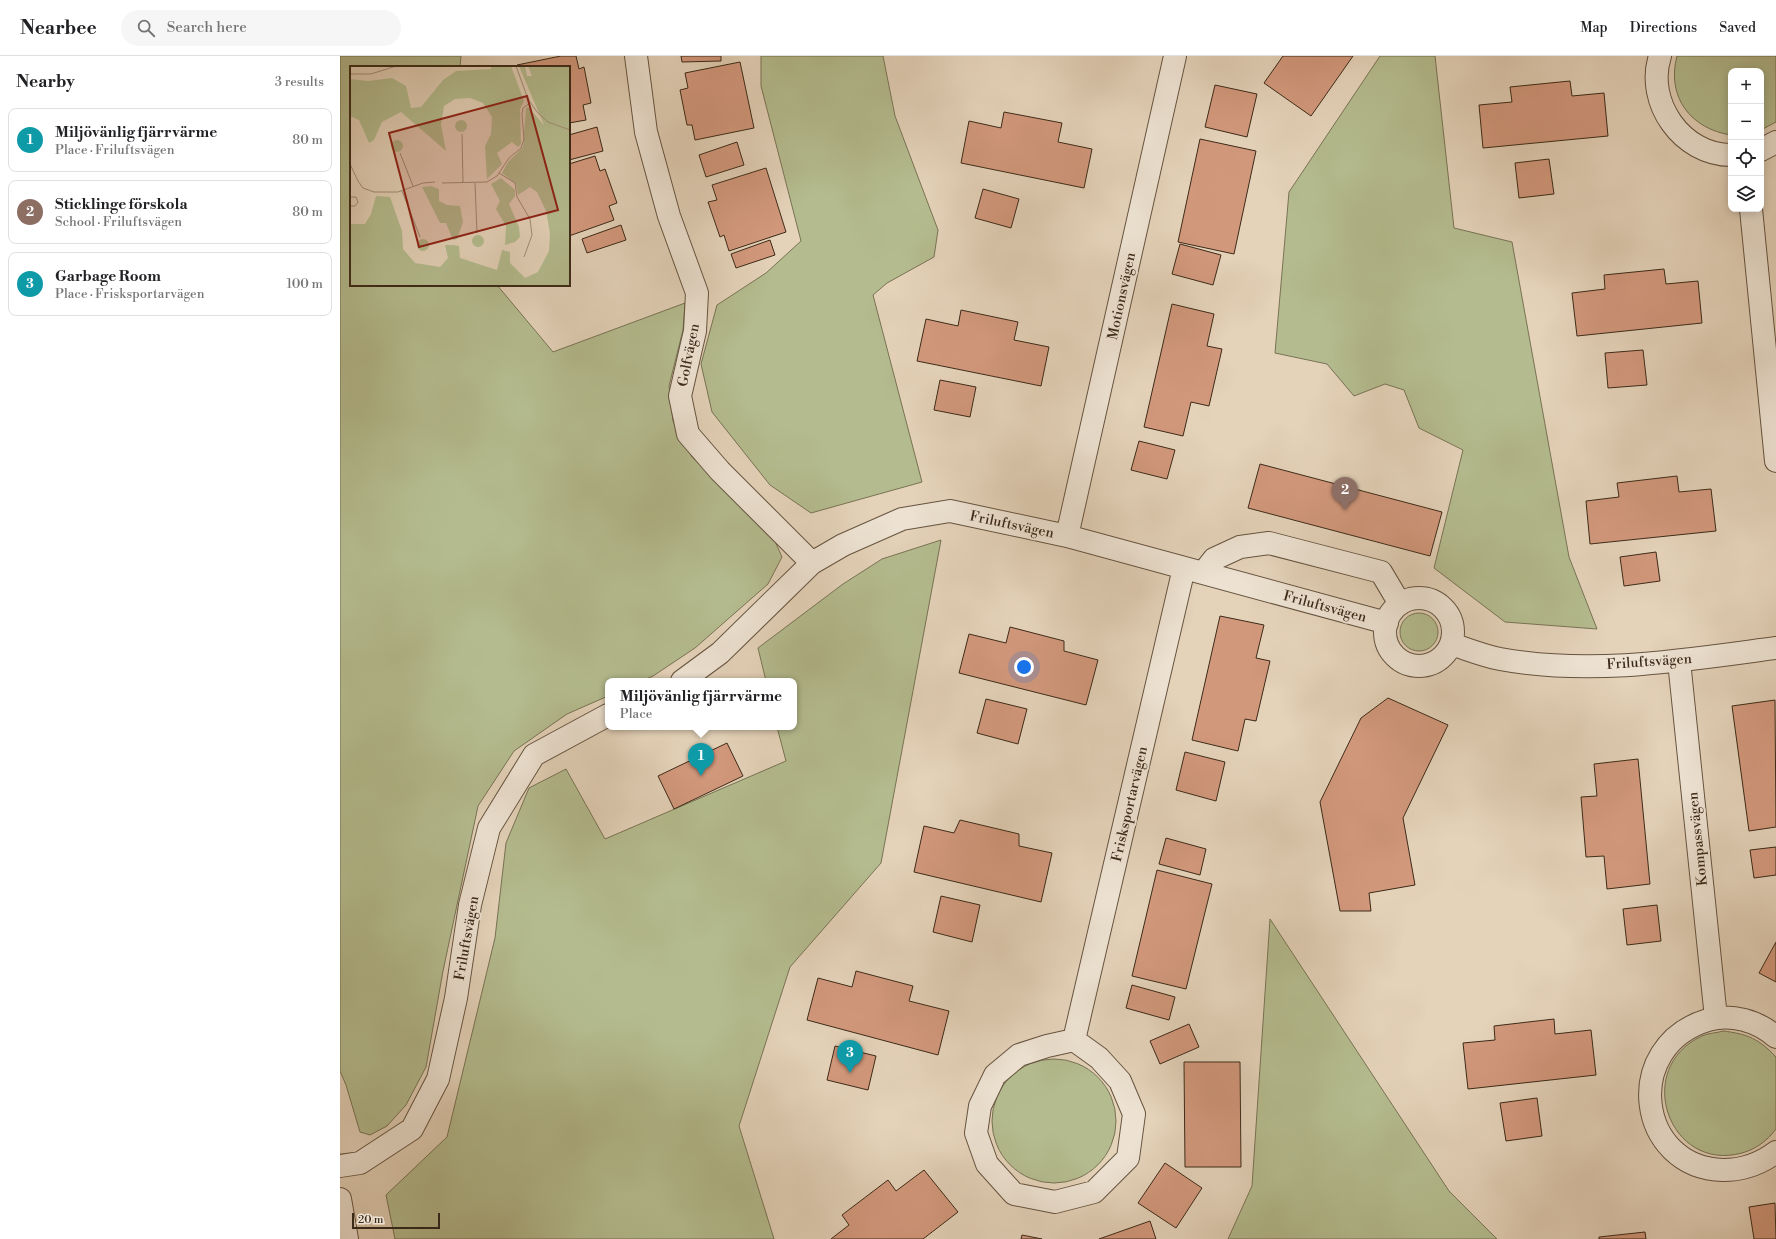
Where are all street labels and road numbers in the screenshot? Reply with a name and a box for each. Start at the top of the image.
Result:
street label: Motionsvägen [1104,250,1140,342]
street label: Golfvägen [674,321,704,388]
street label: Friluftsvägen [968,507,1056,543]
street label: Friluftsvägen [1281,587,1369,627]
street label: Friluftsvägen [1606,650,1693,674]
street label: Frisksportarvägen [1108,744,1152,864]
street label: Kompassvägen [1684,790,1712,887]
street label: Friluftsvägen [451,894,483,982]

